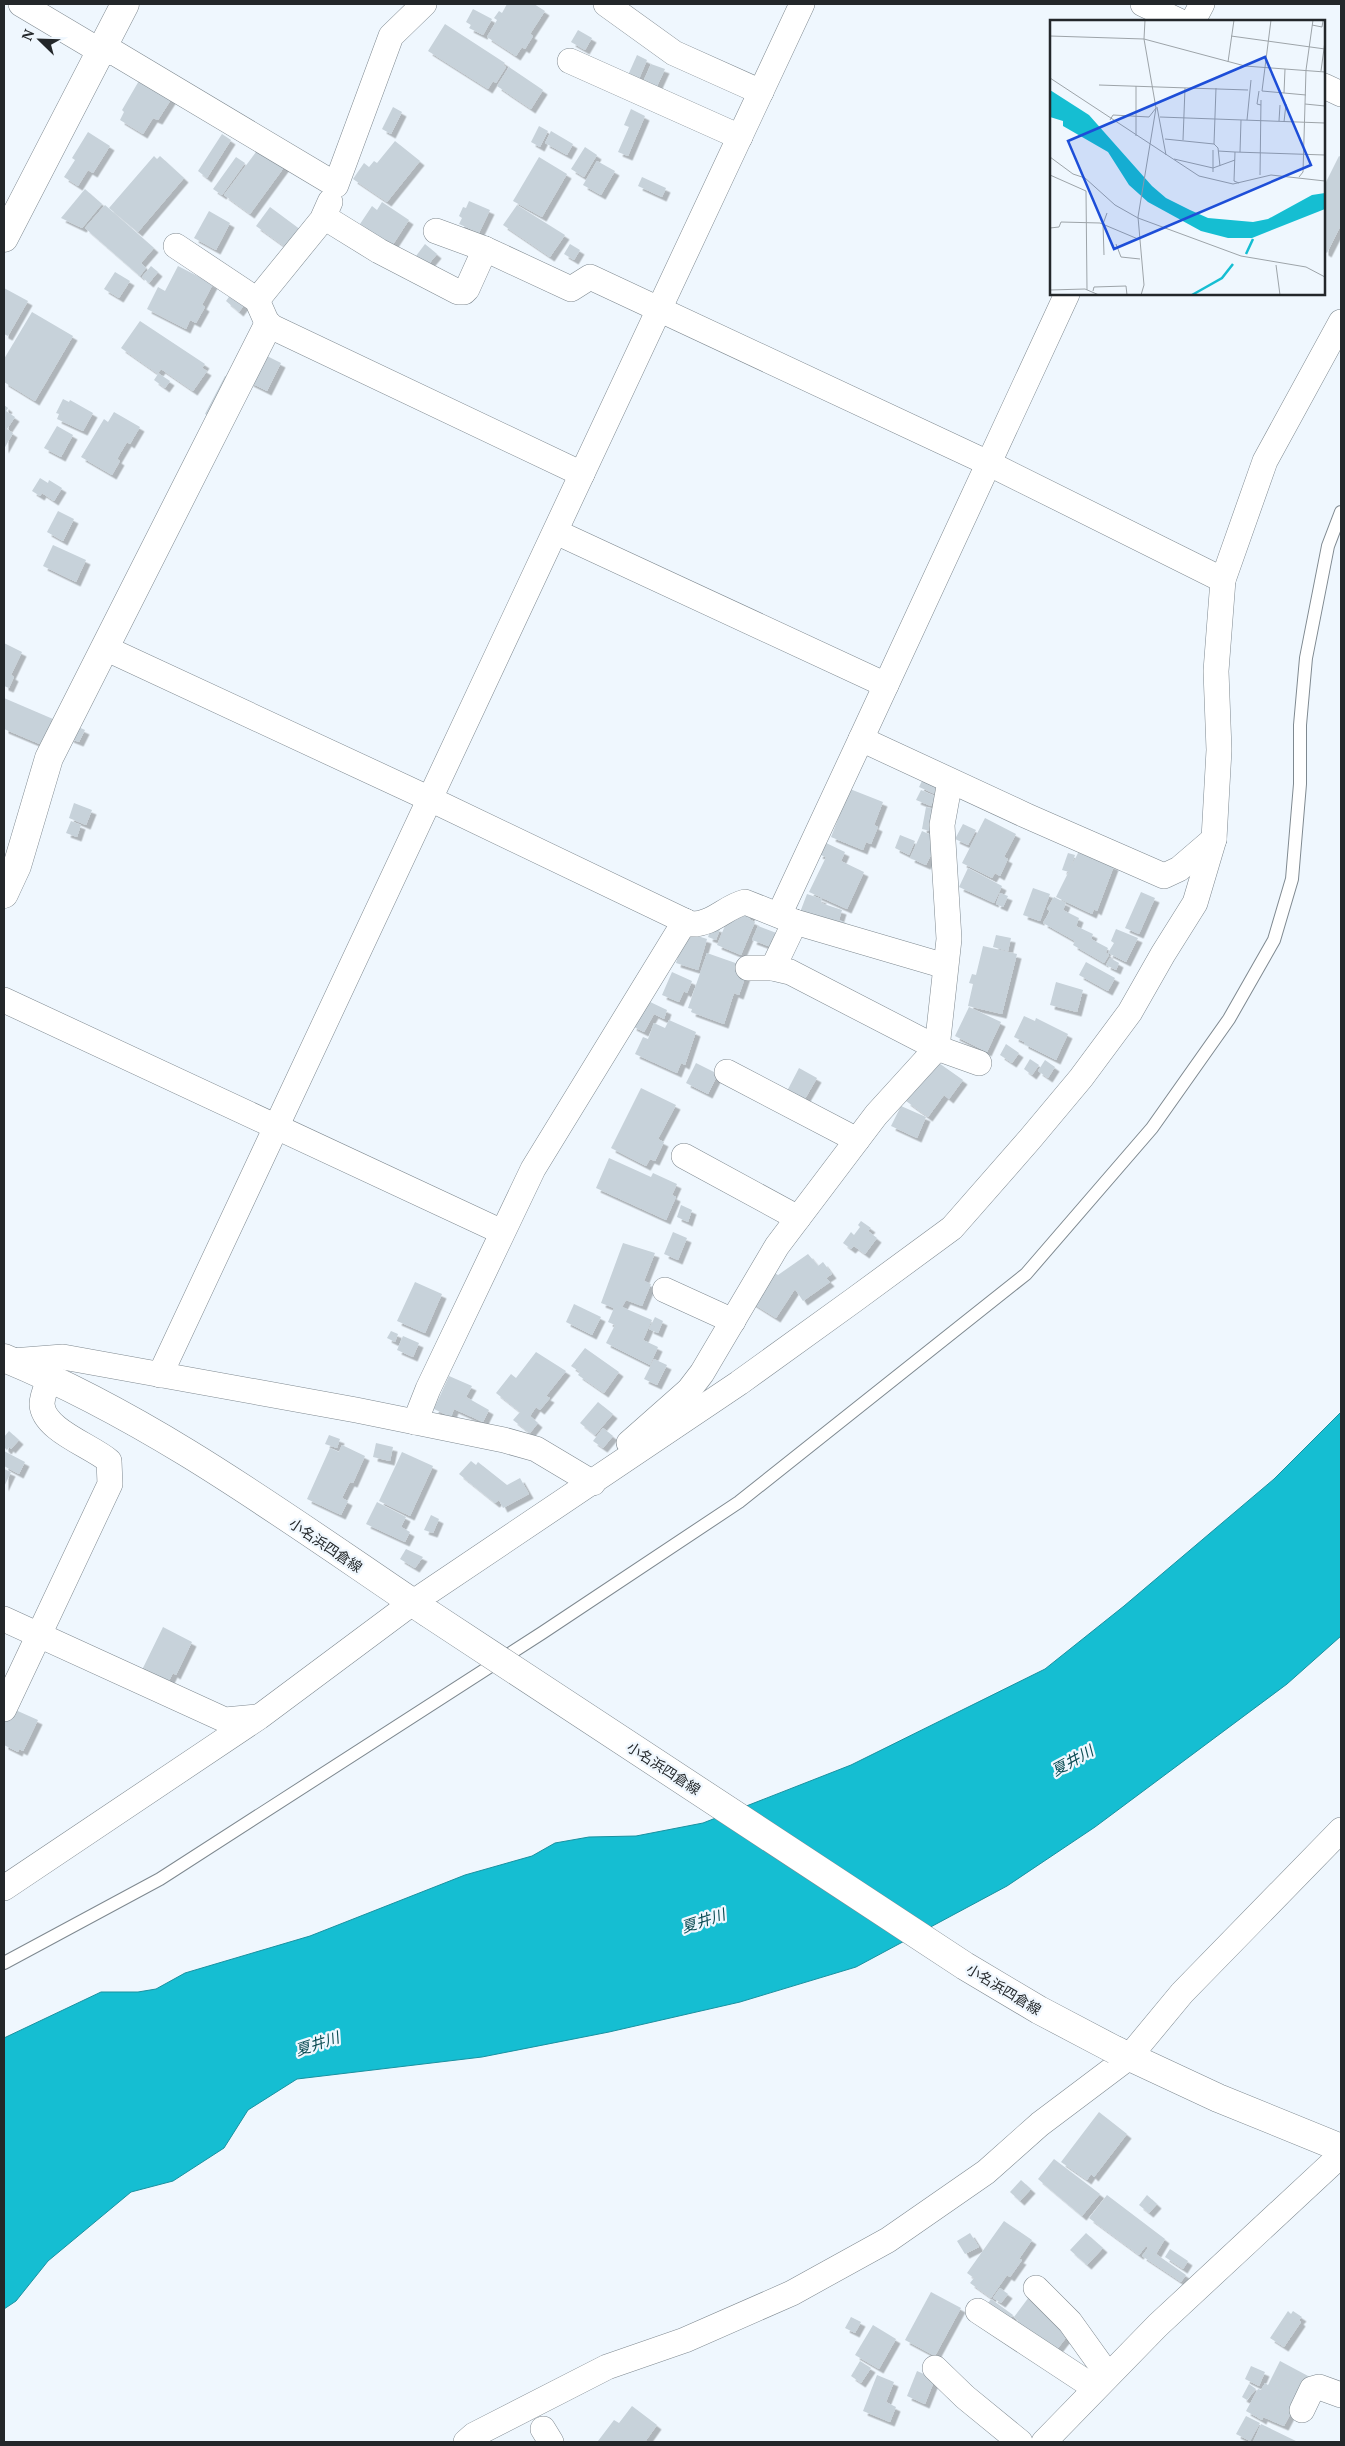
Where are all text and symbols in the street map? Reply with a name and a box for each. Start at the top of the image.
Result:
north arrow [15,15,65,65]
inset map [1050,20,1325,295]
text: N [17,26,39,43]
street label: 小名浜四倉線 [286,1514,366,1576]
street label: 小名浜四倉線 [624,1737,704,1799]
water label: 夏井川 [1047,1739,1098,1780]
water label: 夏井川 [679,1903,729,1936]
street label: 小名浜四倉線 [963,1959,1045,2019]
water label: 夏井川 [293,2026,343,2059]

